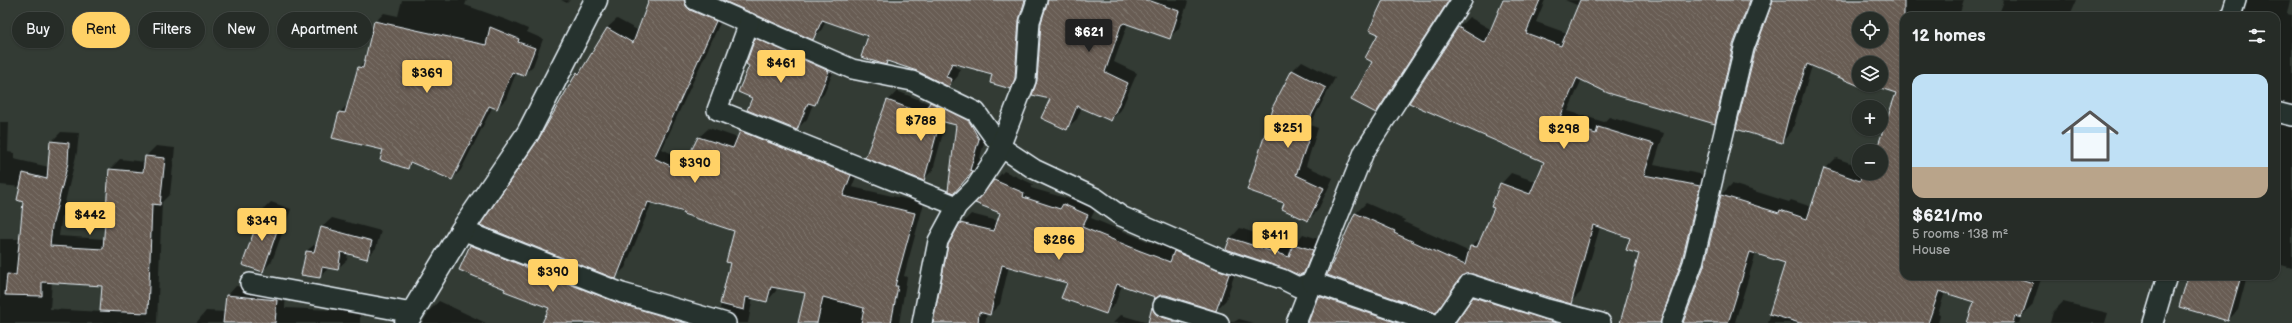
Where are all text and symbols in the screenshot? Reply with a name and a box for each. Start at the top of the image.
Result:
chip: Buy [12,12,64,48]
chip: Rent [72,12,130,48]
chip: Filters [138,12,205,48]
chip: New [213,12,269,48]
chip: Apartment [277,12,372,48]
map controls [1852,12,1888,180]
button: locate [1852,12,1888,48]
pin: $621 [1065,19,1113,53]
text: $621 [1074,24,1104,40]
icon: filters [2246,25,2268,47]
text: 12 homes [1912,26,1986,46]
pin: $461 [757,50,805,84]
text: $461 [766,55,796,71]
button: layers [1852,56,1888,92]
pin: $369 [403,60,451,94]
text: $369 [411,65,443,81]
button: + [1852,100,1888,136]
icon: home [2054,100,2126,172]
pin: $788 [897,108,945,142]
text: $788 [905,113,937,129]
pin: $251 [1264,115,1312,149]
pin: $298 [1540,116,1588,150]
text: $251 [1273,120,1303,136]
text: $298 [1548,121,1580,137]
button: − [1852,144,1888,180]
pin: $390 [671,150,719,184]
text: $390 [679,155,711,171]
pin: $442 [66,202,114,236]
text: $621/mo [1912,206,1983,226]
text: $442 [74,207,106,223]
pin: $349 [238,208,286,242]
text: $349 [246,213,278,229]
pin: $411 [1251,222,1299,256]
text: 5 rooms · 138 m² [1912,226,2008,242]
pin: $286 [1035,227,1083,261]
text: $411 [1262,227,1288,243]
text: $286 [1043,232,1075,248]
text: House [1912,242,1950,258]
pin: $390 [529,259,577,293]
text: $390 [537,264,569,280]

